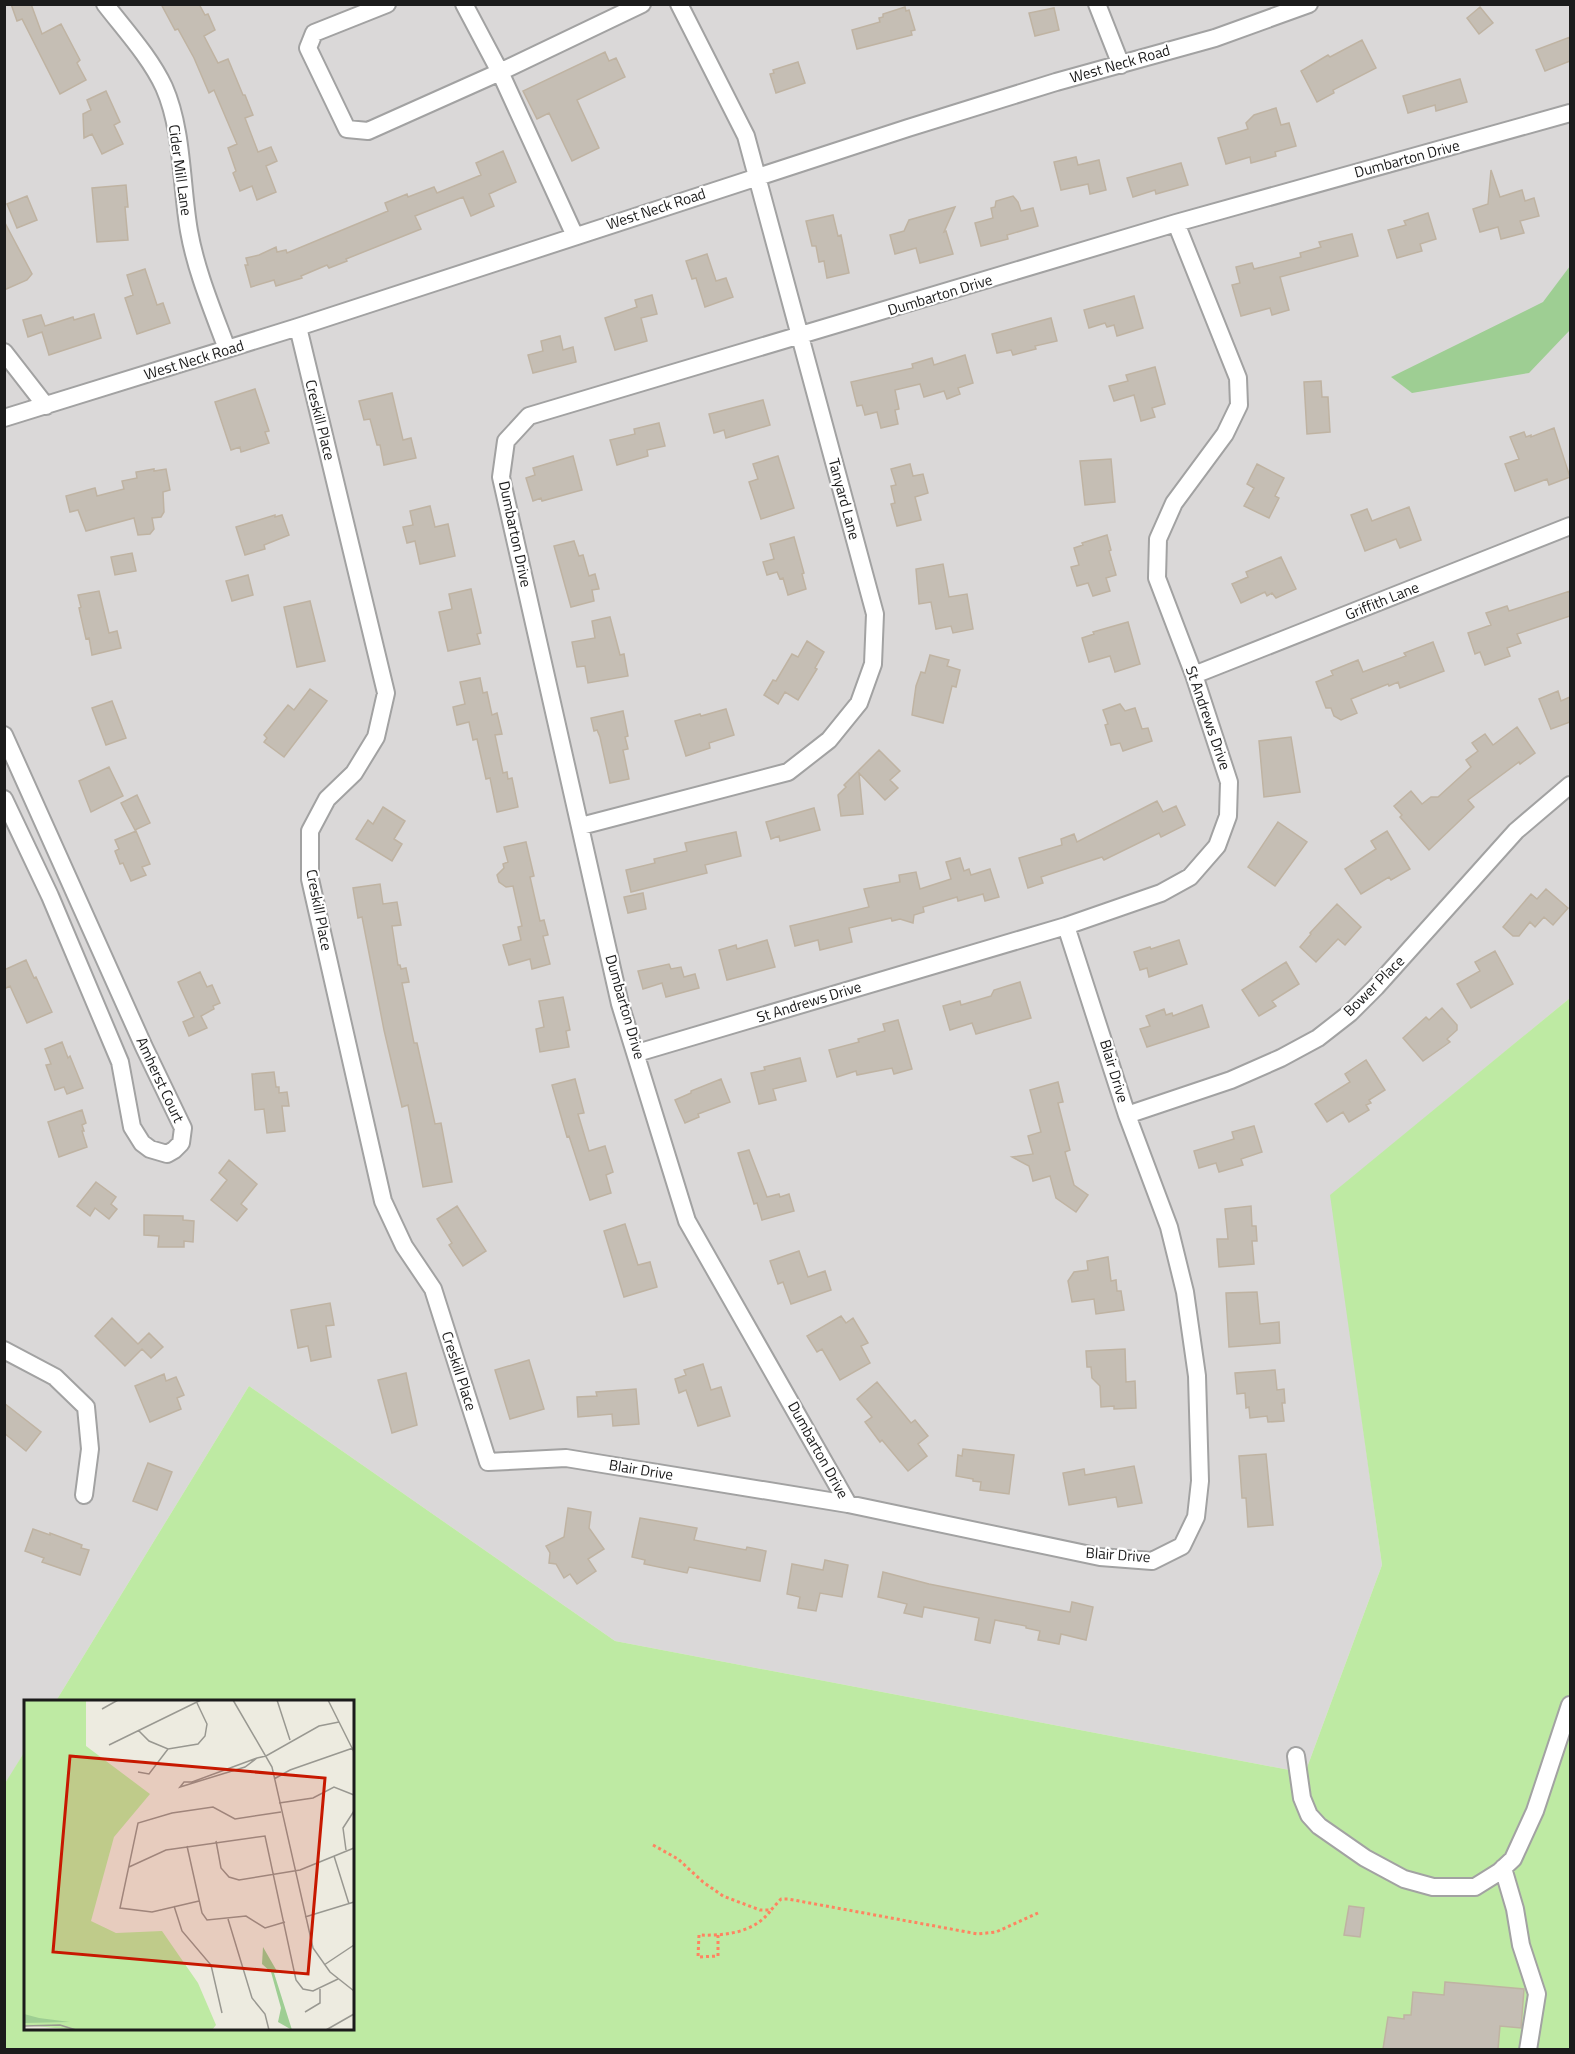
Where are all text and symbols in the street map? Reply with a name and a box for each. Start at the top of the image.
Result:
street label: West Neck Road [1067,38,1173,89]
street label: Cider Mill Lane [163,123,198,217]
street label: Dumbarton Drive [1352,133,1462,184]
street label: West Neck Road [603,182,708,235]
street label: Dumbarton Drive [885,268,995,321]
street label: West Neck Road [141,333,247,386]
street label: Creskill Place [299,377,342,463]
street label: Tanyard Lane [823,456,866,542]
street label: Dumbarton Drive [493,479,538,589]
street label: Griffith Lane [1341,575,1422,626]
street label: St Andrews Drive [1180,663,1237,773]
street label: Creskill Place [300,867,339,952]
street label: Bower Place [1338,950,1409,1021]
street label: Dumbarton Drive [600,952,651,1062]
street label: St Andrews Drive [754,975,864,1028]
street label: Amherst Court [131,1033,191,1127]
street label: Blair Drive [1094,1037,1135,1105]
street label: Creskill Place [436,1328,483,1414]
street label: Dumbarton Drive [782,1397,855,1503]
street label: Blair Drive [607,1453,675,1486]
street label: Blair Drive [1085,1541,1151,1568]
inset map [24,1700,354,2030]

